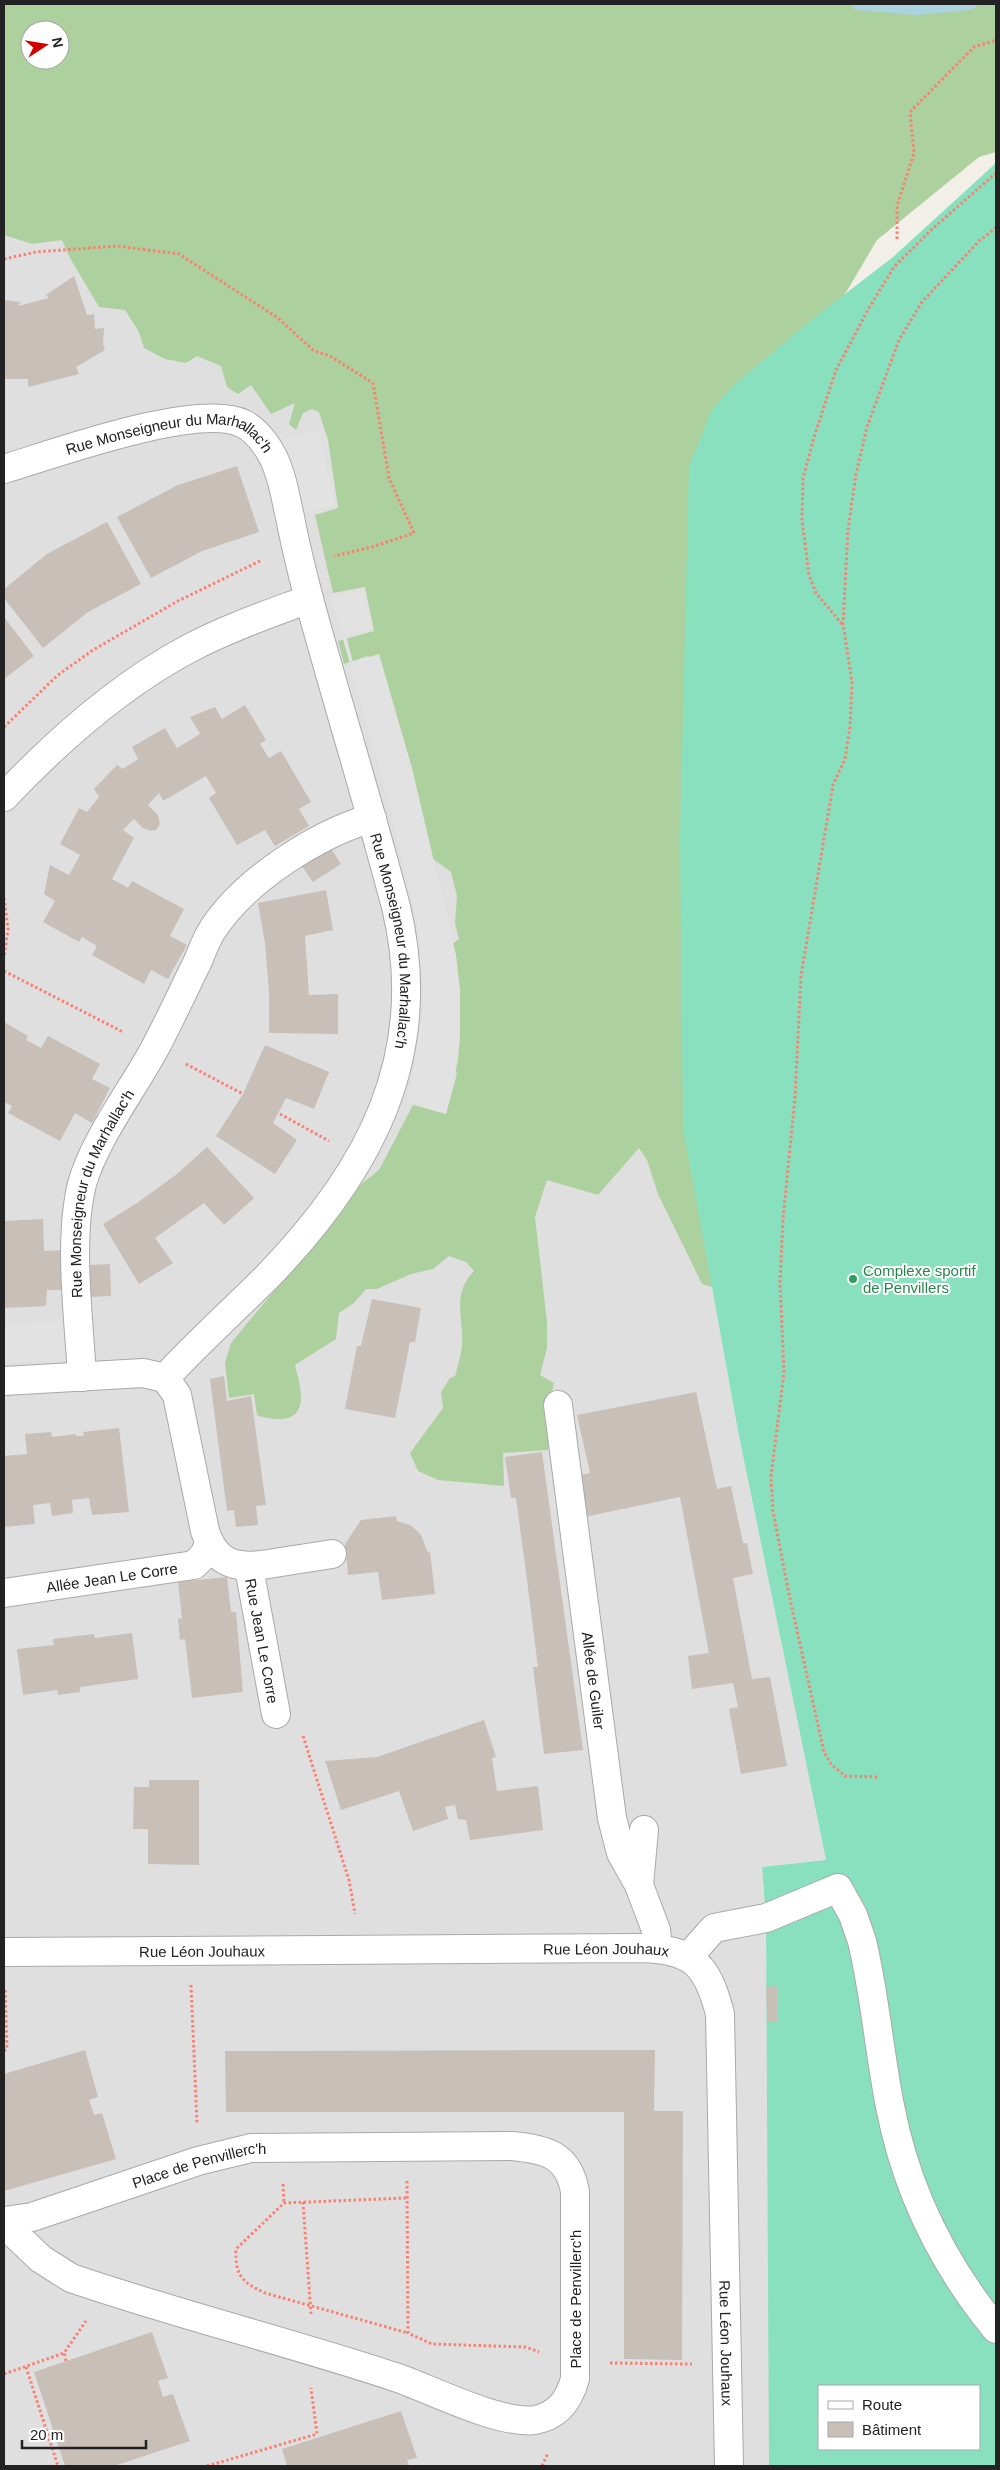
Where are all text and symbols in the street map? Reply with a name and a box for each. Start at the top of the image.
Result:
north arrow [20,20,70,70]
text: N [49,36,67,49]
text: Rue Monseigneur du Marhallac'h [64,410,277,457]
street label: Rue Monseigneur du Marhallac'h [56,443,276,465]
street label: Rue Monseigneur du Marhallac'h [368,831,415,1050]
street label: Rue Monseigneur du Marhallac'h [67,1086,137,1299]
place label: Complexe sportif de Penvillers [863,1262,976,1296]
marker: Complexe sportif de Penvillers [847,1273,859,1285]
street label: Allée Jean Le Corre [45,1559,179,1595]
street label: Rue Jean Le Corre [243,1577,282,1705]
street label: Allée de Guiler [579,1631,609,1731]
street label: Rue Léon Jouhaux [543,1939,671,1959]
street label: Rue Léon Jouhaux [139,1942,266,1960]
street label: Place de Penvillerc'h [130,2139,266,2191]
street label: Place de Penvillerc'h [567,2230,584,2368]
street label: Rue Léon Jouhaux [717,2280,736,2407]
legend [818,2385,980,2450]
text: Route [862,2396,902,2413]
scale bar [22,2418,146,2450]
text: Bâtiment [862,2421,922,2438]
text: 20 m [30,2426,63,2443]

